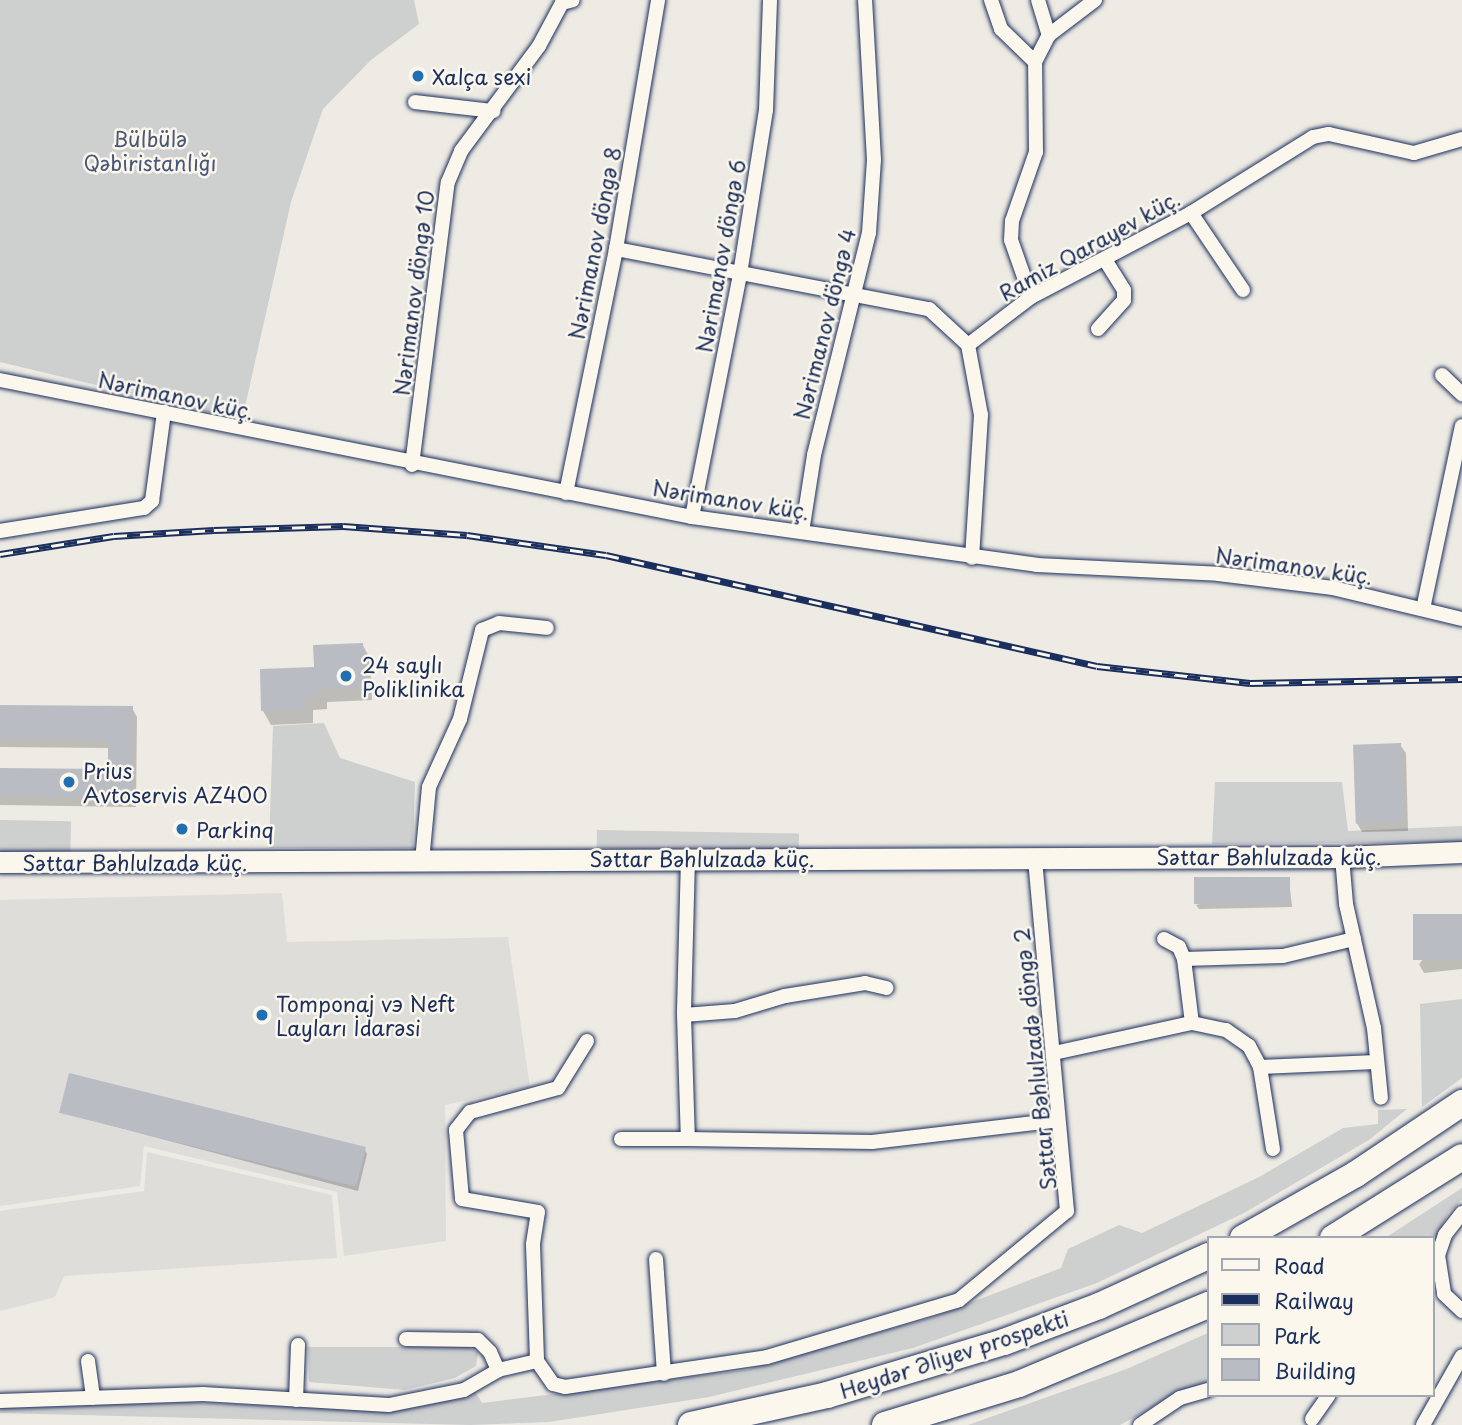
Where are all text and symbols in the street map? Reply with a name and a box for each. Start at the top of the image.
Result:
place label: Xalça sexi [432,63,532,89]
marker: Xalça sexi [410,68,426,84]
park label: Bülbülə Qəbiristanlığı [83,125,217,175]
street label: Nərimanov döngə 8 [563,144,625,342]
street label: Nərimanov döngə 6 [690,157,750,355]
street label: Ramiz Qarayev küç. [994,185,1184,305]
street label: Nərimanov döngə 10 [388,188,438,398]
street label: Nərimanov döngə 4 [788,226,860,422]
street label: Nərimanov küç. [96,366,256,424]
street label: Nərimanov küç. [651,474,811,524]
street label: Nərimanov küç. [1214,542,1374,588]
place label: 24 saylı Poliklinika [362,651,465,701]
marker: 24 saylı Poliklinika [336,666,356,686]
place label: Prius Avtoservis AZ400 [83,757,268,807]
marker: Prius Avtoservis AZ400 [61,774,77,790]
place label: Parkinq [196,816,274,842]
marker: Parkinq [174,821,190,837]
street label: Səttar Bəhlulzadə küç. [1156,843,1382,869]
street label: Səttar Bəhlulzadə küç. [589,845,815,871]
street label: Səttar Bəhlulzadə küç. [22,849,248,875]
street label: Səttar Bəhlulzadə döngə 2 [1008,926,1060,1192]
place label: Tomponaj vэ Neft Layları İdarəsi [276,990,455,1040]
marker: Tomponaj vэ Neft Layları İdarəsi [254,1007,270,1023]
legend [1206,1236,1434,1397]
text: Road [1274,1249,1325,1281]
text: Railway [1274,1284,1354,1316]
street label: Heydər Əliyev prospekti [836,1305,1072,1403]
text: Park [1274,1319,1321,1351]
text: Building [1274,1354,1356,1386]

